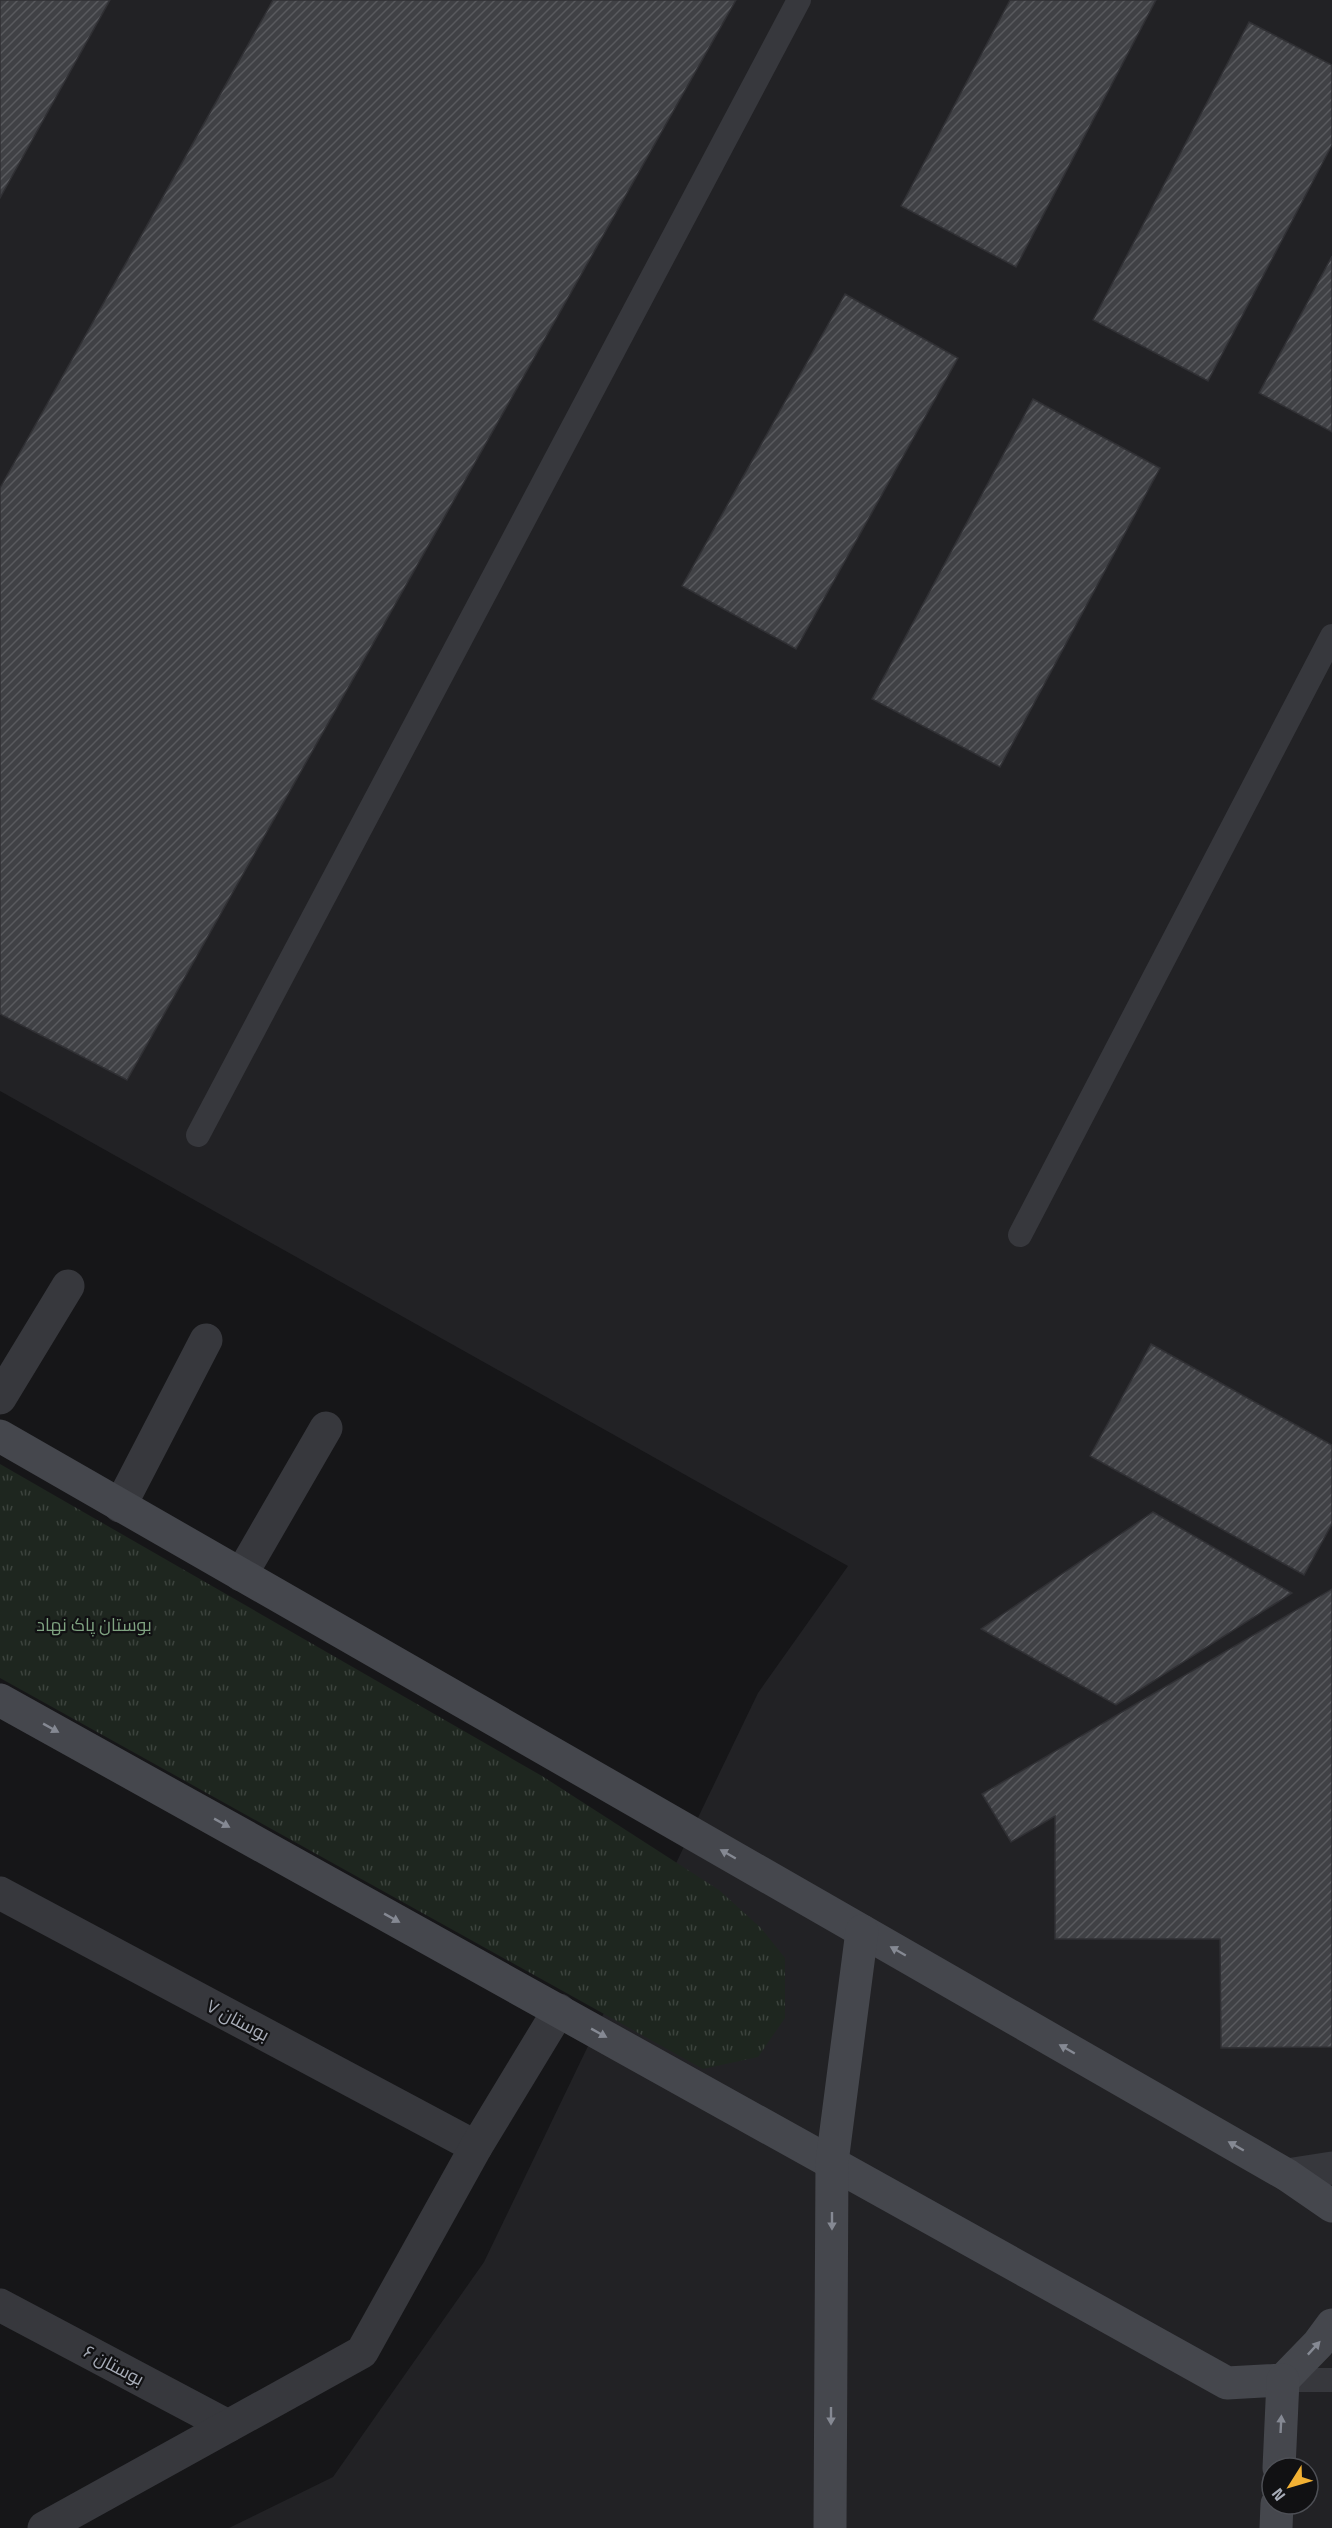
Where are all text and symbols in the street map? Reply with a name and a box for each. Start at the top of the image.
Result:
park label: بوستان پاک نهاد [36,1611,152,1638]
one-way arrow [43,1723,60,1733]
one-way arrow [213,1818,230,1828]
one-way arrow [720,1850,737,1860]
one-way arrow [384,1912,400,1923]
one-way arrow [890,1946,906,1957]
street label: بوستان ۷ [202,1992,274,2048]
one-way arrow [591,2028,608,2038]
one-way arrow [1059,2043,1075,2054]
one-way arrow [1228,2140,1244,2151]
one-way arrow [827,2211,836,2230]
street label: بوستان ۶ [79,2338,149,2392]
one-way arrow [1307,2341,1320,2356]
one-way arrow [826,2406,836,2425]
one-way arrow [1276,2414,1285,2433]
north arrow [1260,2456,1320,2516]
text: N [1265,2483,1291,2507]

